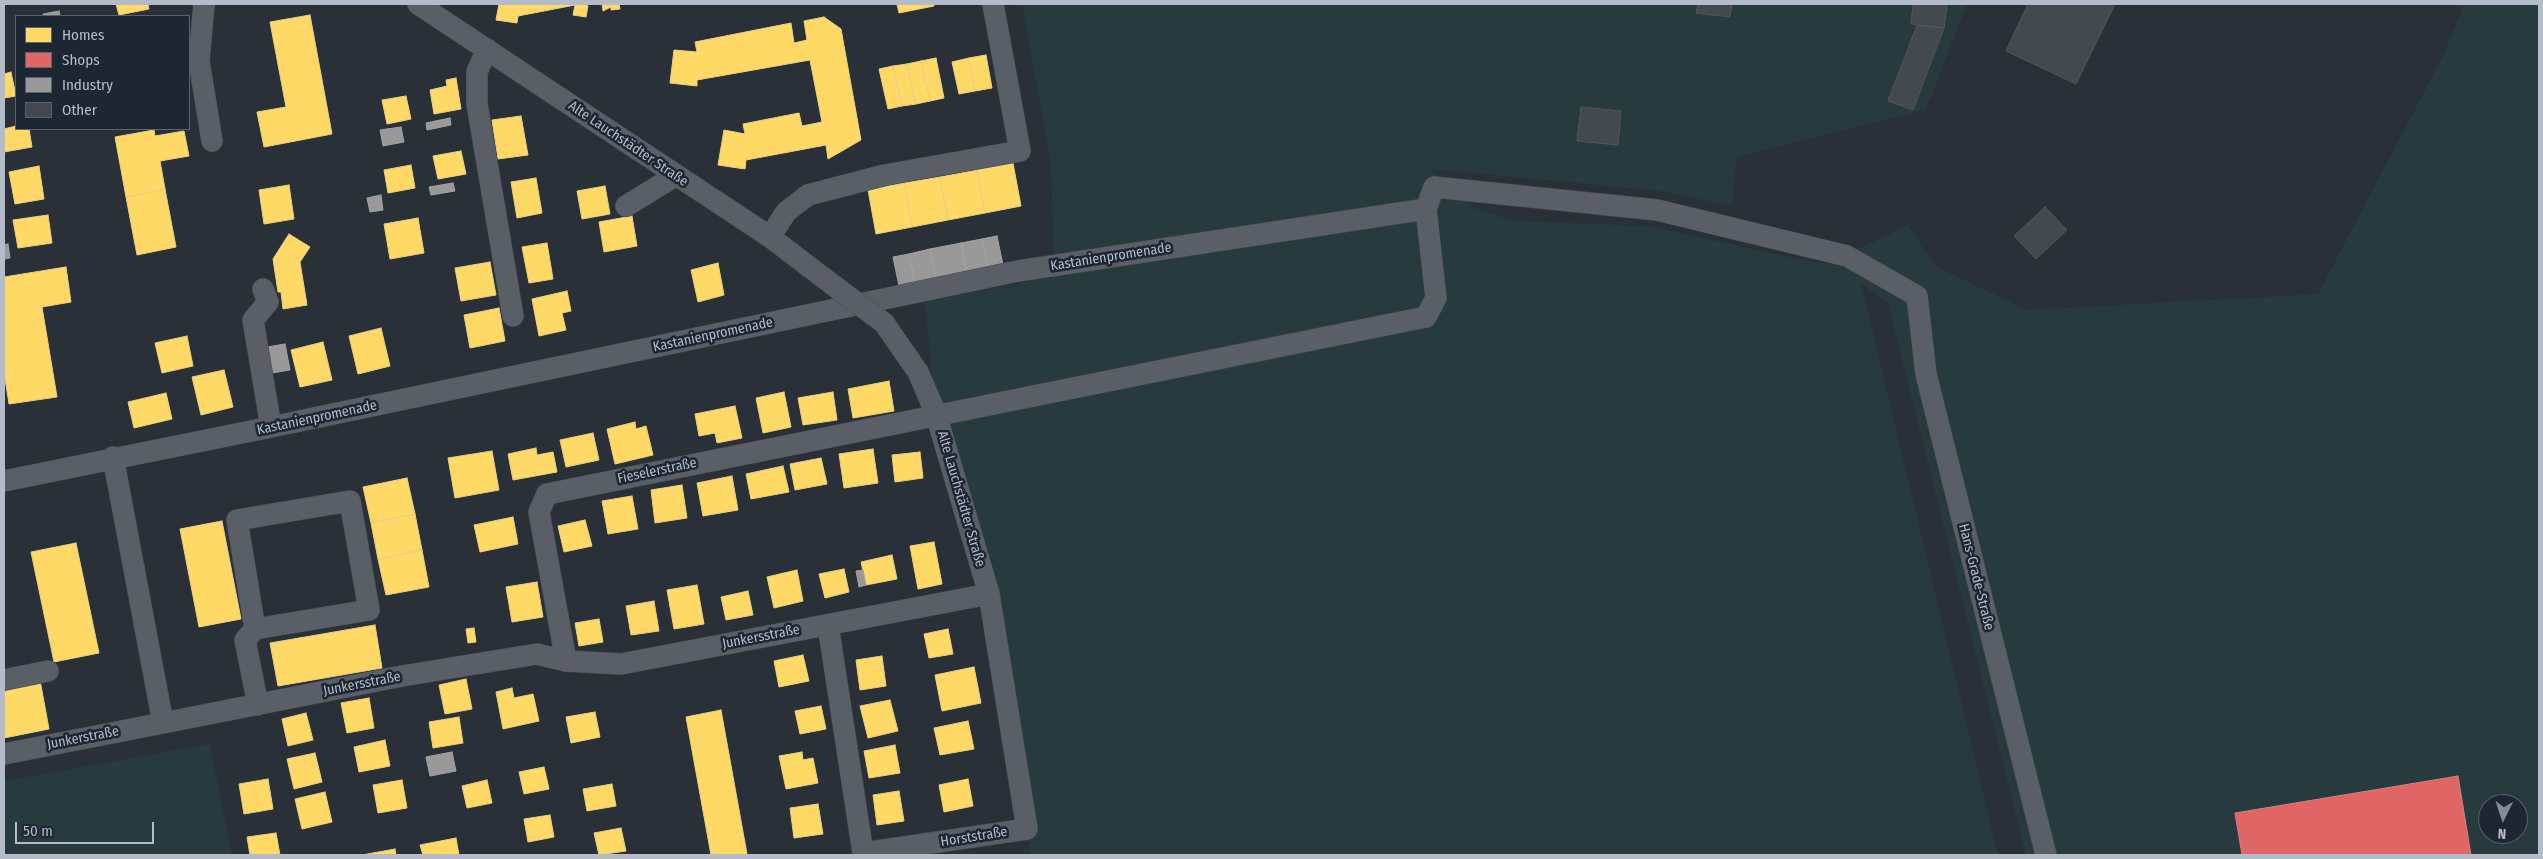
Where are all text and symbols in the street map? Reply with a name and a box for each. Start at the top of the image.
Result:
legend [15,15,190,130]
text: Homes [62,26,104,44]
text: Shops [62,51,100,69]
text: Industry [62,76,113,94]
street label: Alte Lauchstädter Straße [565,98,691,190]
text: Other [62,101,97,119]
street label: Kastanienpromenade [1049,239,1173,275]
street label: Kastanienpromenade [651,314,775,356]
street label: Kastanienpromenade [255,397,379,439]
street label: Alte Lauchstädter Straße [934,429,988,569]
street label: Fieselerstraße [616,454,698,488]
street label: Hans-Grade-Straße [1955,522,1997,632]
street label: Junkersstraße [721,621,801,653]
street label: Junkersstraße [322,668,402,700]
street label: Junkerstraße [46,723,120,753]
north arrow [2478,794,2528,844]
scale bar [18,812,156,844]
text: 50 m [23,822,53,840]
street label: Horststraße [939,823,1009,851]
text: N [2497,825,2507,842]

